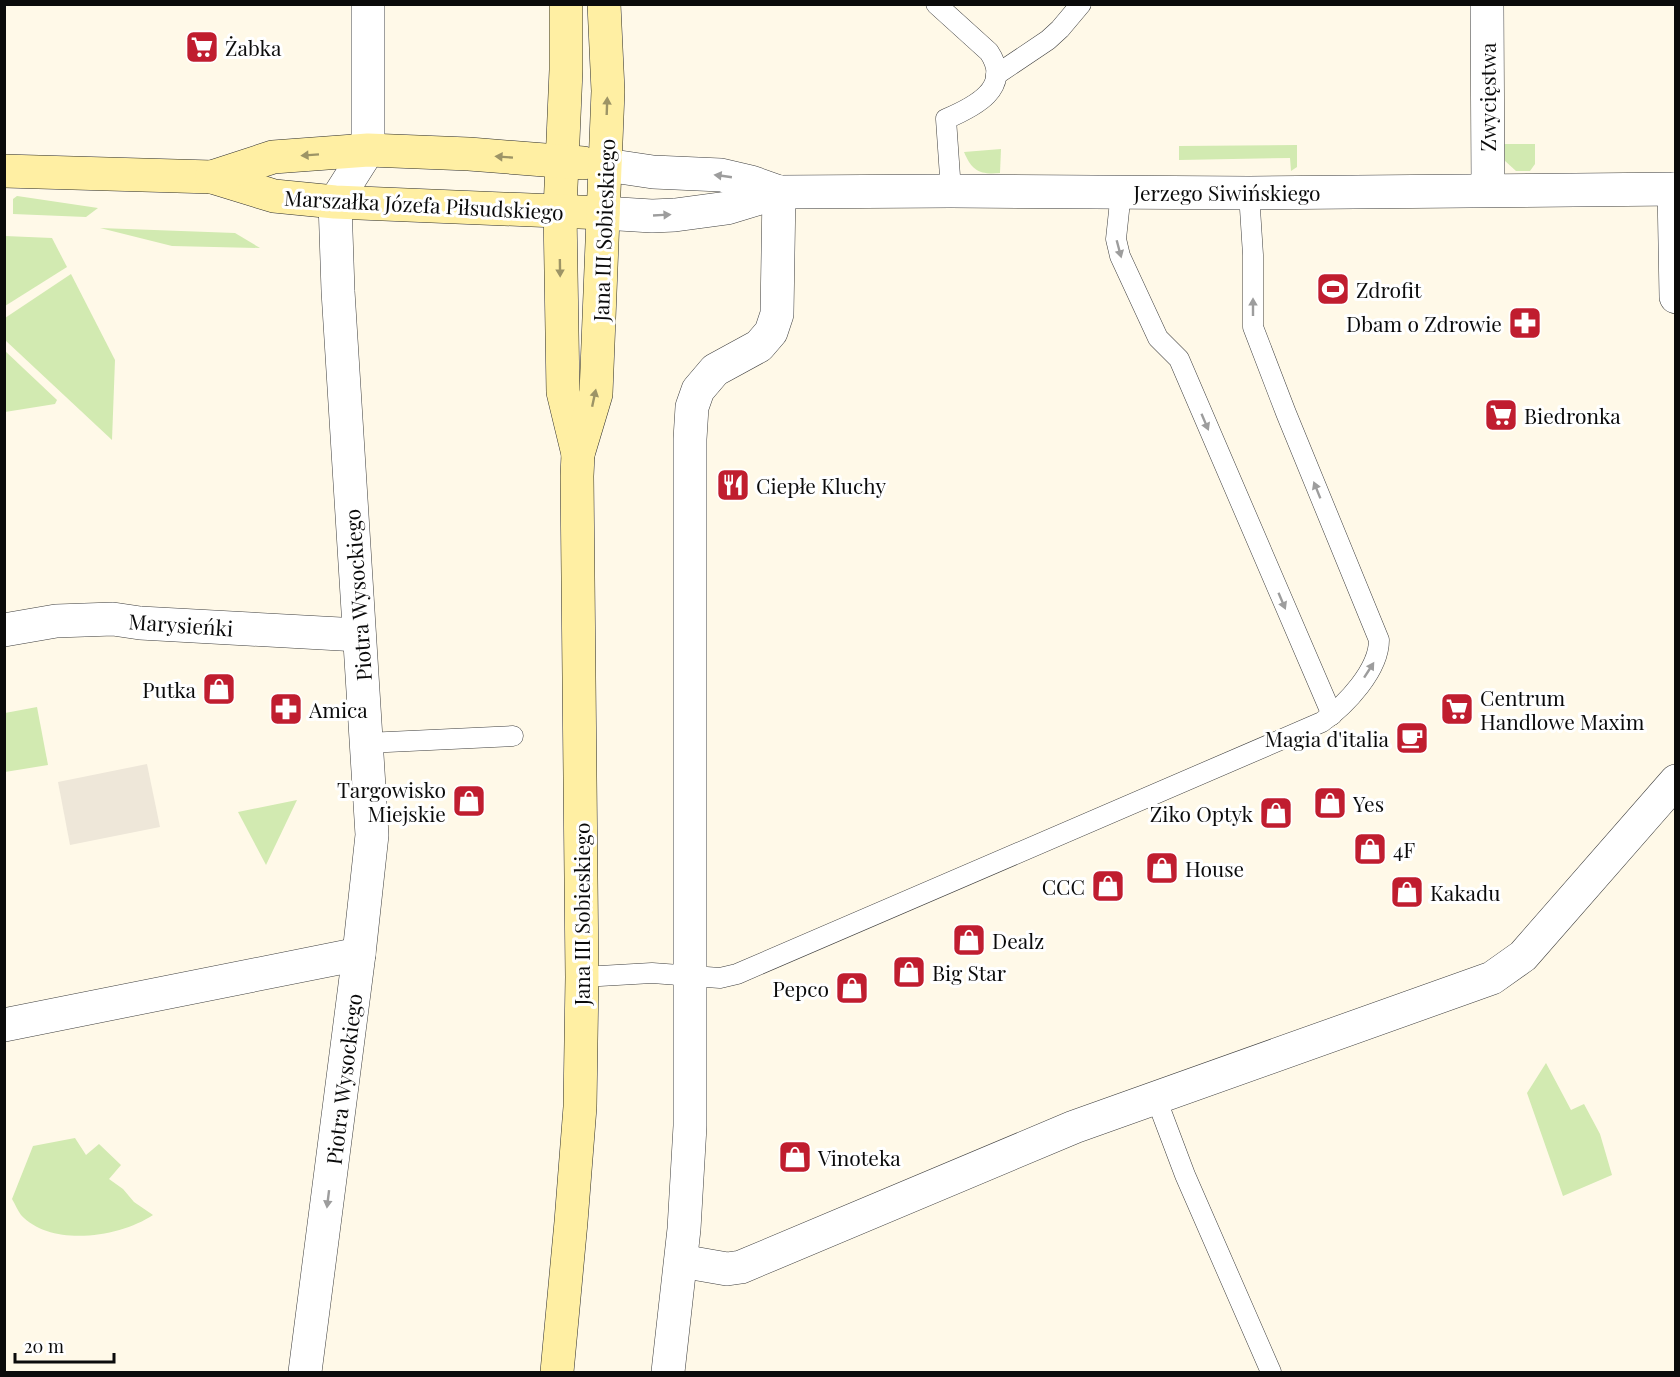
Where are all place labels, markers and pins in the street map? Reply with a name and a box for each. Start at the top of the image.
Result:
supermarket icon: Żabka [184,29,220,65]
place label: Żabka [225,33,282,61]
sports icon: Zdrofit [1315,271,1351,307]
place label: Zdrofit [1356,275,1422,303]
pharmacy icon: Dbam o Zdrowie [1507,305,1543,341]
place label: Dbam o Zdrowie [1346,309,1502,337]
supermarket icon: Biedronka [1483,397,1519,433]
place label: Biedronka [1524,401,1621,429]
restaurant icon: Ciepłe Kluchy [715,467,751,503]
place label: Ciepłe Kluchy [756,471,886,499]
shop icon: Putka [201,671,237,707]
place label: Putka [142,675,197,703]
place label: Centrum Handlowe Maxim [1480,683,1645,735]
pharmacy icon: Amica [268,691,304,727]
supermarket icon: Centrum Handlowe Maxim [1439,691,1475,727]
place label: Amica [308,695,368,723]
cafe icon: Magia d'italia [1394,720,1430,756]
place label: Magia d'italia [1265,724,1390,752]
place label: Targowisko Miejskie [337,775,446,827]
shop icon: Targowisko Miejskie [451,783,487,819]
shop icon: Yes [1312,785,1348,821]
place label: Yes [1352,789,1384,817]
shop icon: Ziko Optyk [1258,795,1294,831]
place label: Ziko Optyk [1150,799,1253,827]
shop icon: 4F [1352,831,1388,867]
place label: 4F [1393,835,1415,863]
shop icon: House [1144,850,1180,886]
place label: House [1185,854,1244,882]
shop icon: CCC [1090,868,1126,904]
place label: CCC [1042,872,1085,900]
shop icon: Kakadu [1389,874,1425,910]
place label: Kakadu [1430,878,1500,906]
shop icon: Dealz [951,922,987,958]
place label: Dealz [992,926,1044,954]
shop icon: Big Star [891,954,927,990]
place label: Big Star [932,958,1007,986]
shop icon: Pepco [834,970,870,1006]
place label: Pepco [772,974,829,1002]
shop icon: Vinoteka [777,1139,813,1175]
place label: Vinoteka [817,1143,901,1171]

